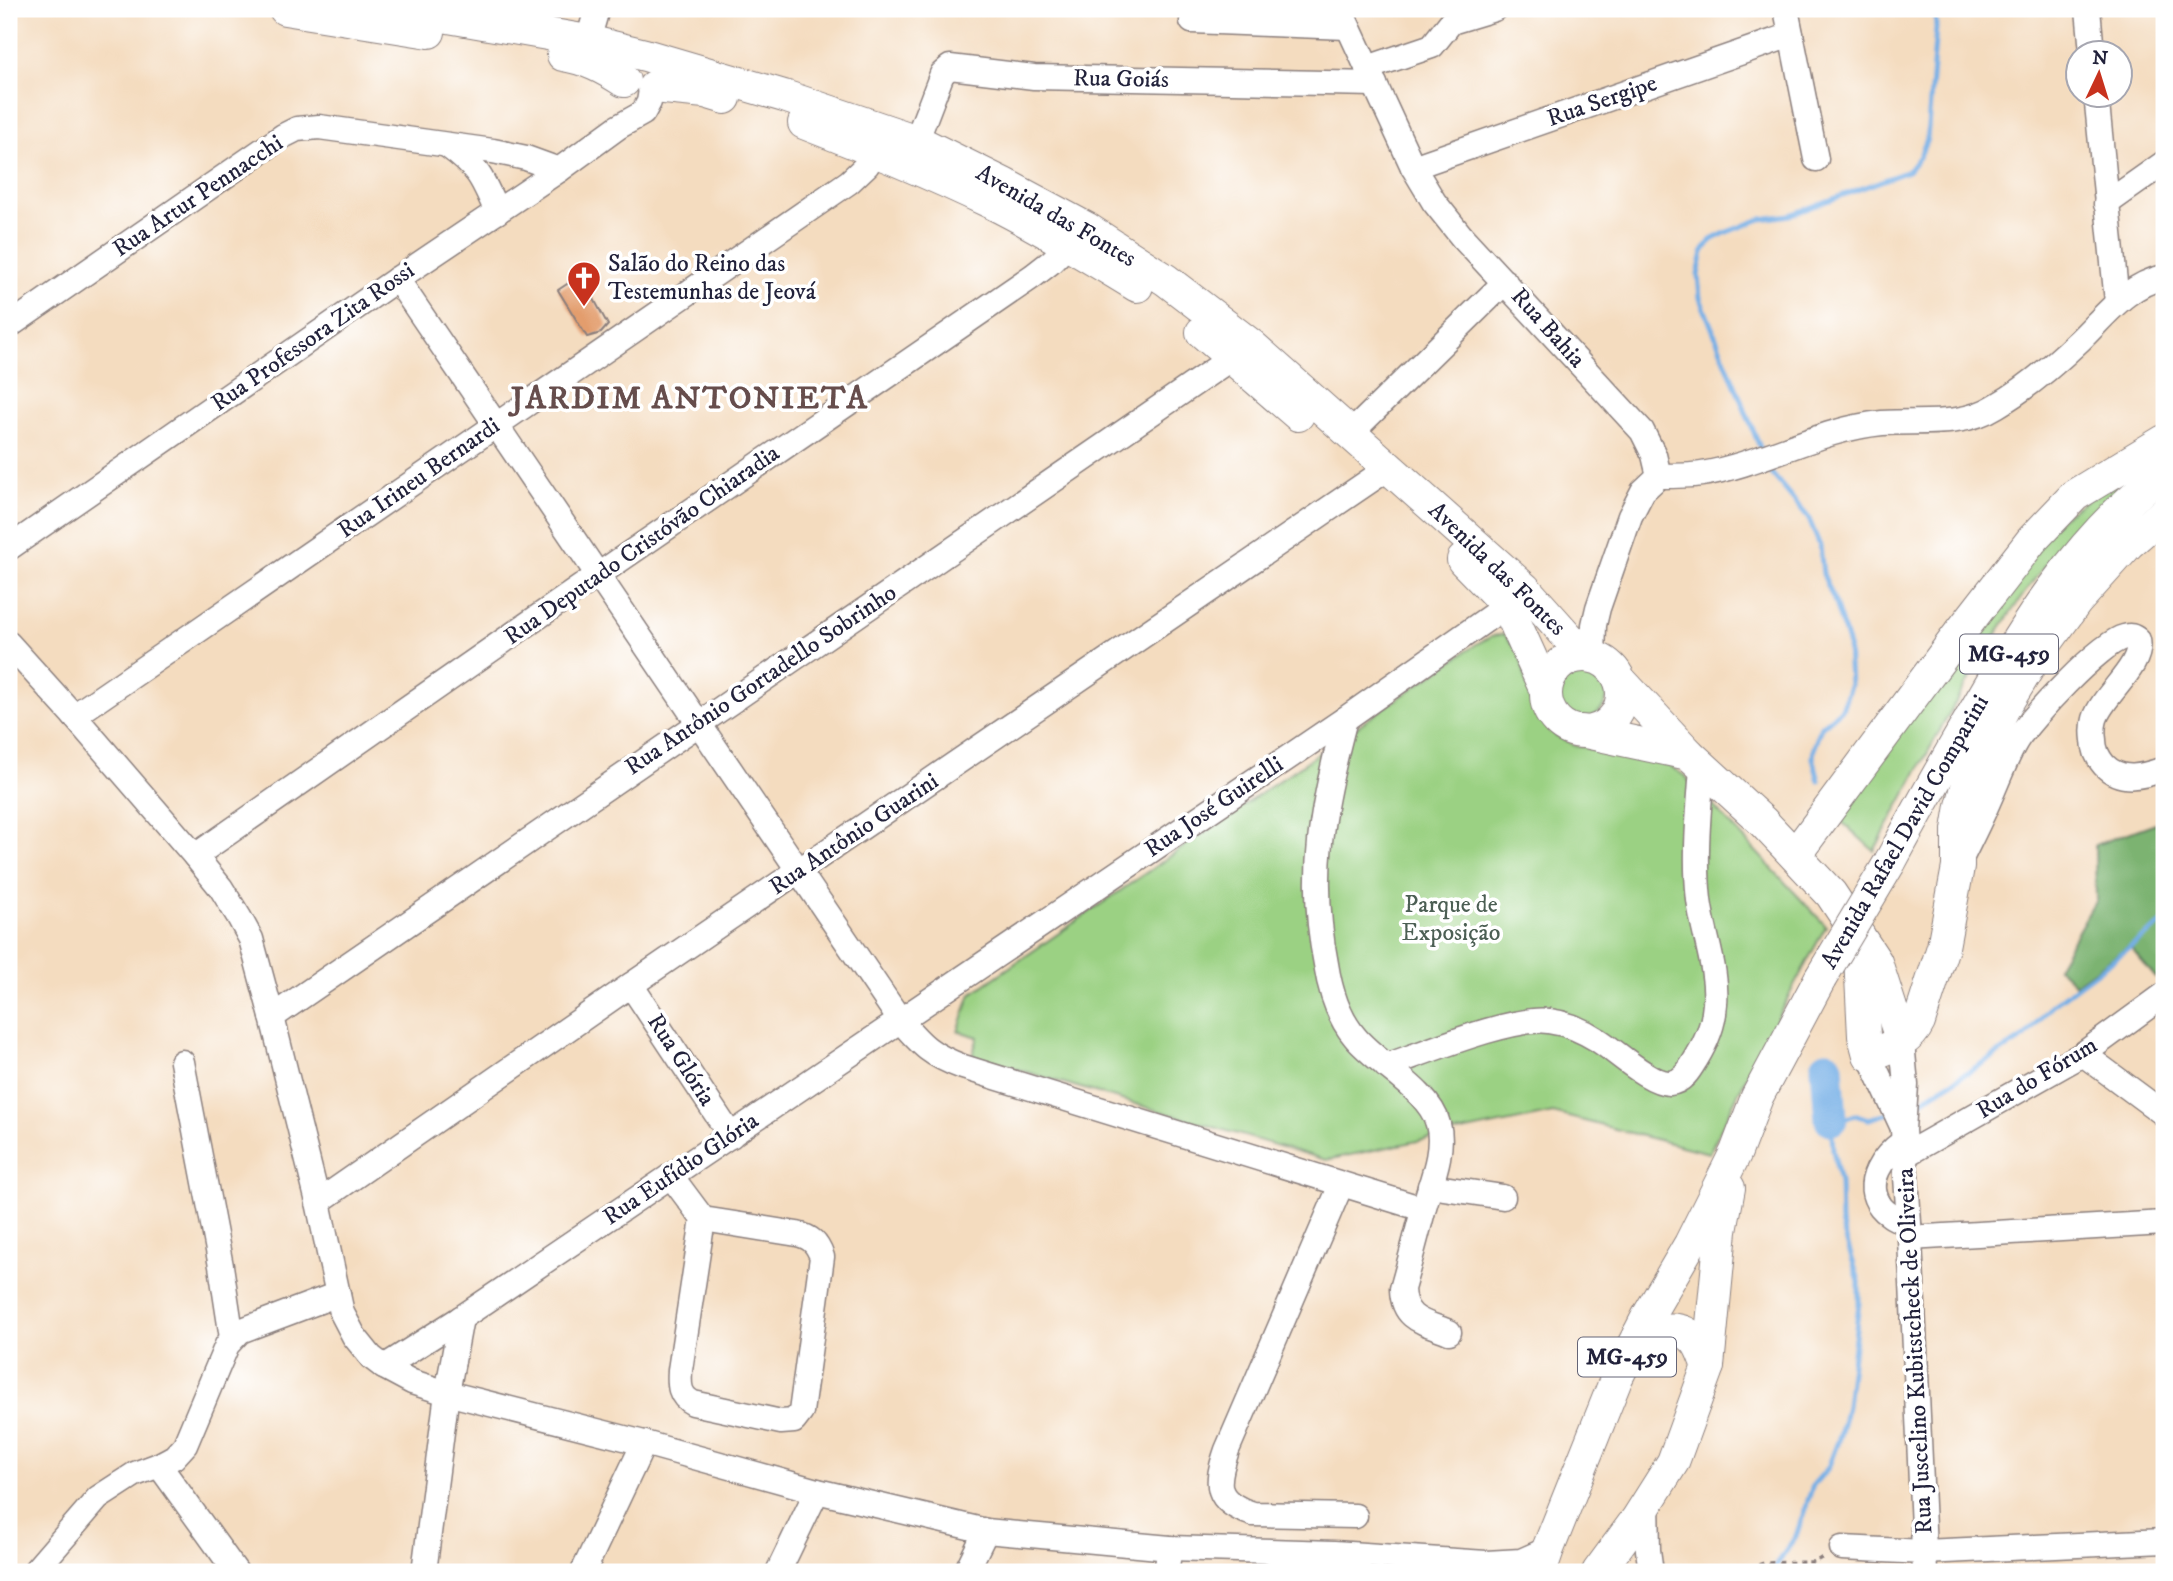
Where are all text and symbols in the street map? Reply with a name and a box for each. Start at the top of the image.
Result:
north arrow [2064,38,2134,108]
text: N [2091,47,2109,71]
street label: Rua Goiás [1073,63,1169,95]
street label: Rua Sergipe [1543,68,1661,134]
street label: Rua Artur Pennacchi [107,128,289,264]
street label: Avenida das Fontes [970,158,1142,274]
place label: Salão do Reino das Testemunhas de Jeová [608,249,817,307]
street label: Rua Professora Zita Rossi [206,256,420,418]
church icon: Salão do Reino das Testemunhas de Jeová [565,259,603,308]
street label: Rua Bahia [1504,282,1592,375]
district label: JARDIM ANTONIETA [508,379,869,419]
street label: Rua Irineu Bernardi [332,411,506,545]
street label: Rua Deputado Cristóvão Chiaradia [499,438,786,652]
street label: Avenida das Fontes [1422,496,1572,642]
street label: Rua Antônio Gortadello Sobrinho [620,578,902,782]
road number: MG-459 [1960,634,2058,674]
street label: Avenida Rafael David Comparini [1814,690,1996,974]
street label: Rua José Guirelli [1139,750,1289,864]
street label: Rua Antônio Guarini [764,766,944,902]
park label: Parque de Exposição [1402,890,1500,948]
street label: Rua Glória [640,1008,722,1112]
street label: Rua do Fórum [1971,1030,2103,1126]
street label: Rua Eufídio Glória [598,1105,765,1232]
street label: Rua Juscelino Kubitstcheck de Oliveira [1890,1166,1940,1535]
road number: MG-459 [1578,1338,1676,1376]

